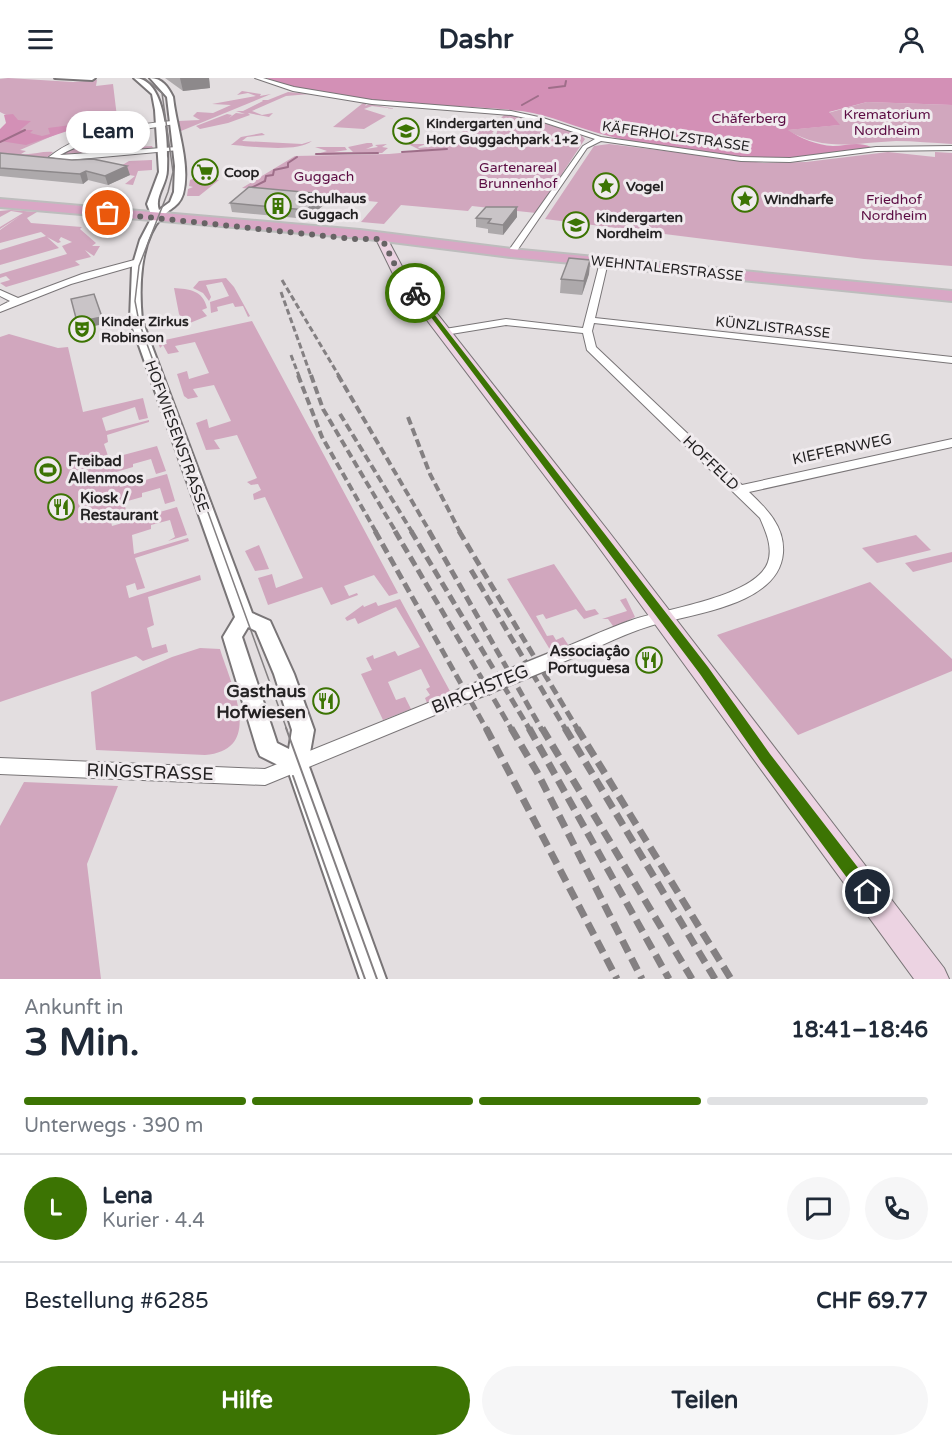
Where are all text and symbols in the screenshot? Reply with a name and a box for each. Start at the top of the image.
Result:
icon: menu [24,23,57,56]
text: Dashr [439,23,513,56]
icon: person [895,23,928,56]
park label: Krematorium Nordheim [844,106,931,139]
park label: Chäferberg [712,110,786,127]
callout: Leam [66,111,150,153]
place label: Kindergarten und Hort Guggachpark 1+2 [426,115,579,148]
school or university icon: Kindergarten und Hort Guggachpark 1+2 [391,116,421,146]
street label: KÄFERHOLZSTRASSE [601,118,751,155]
text: Leam [82,120,134,144]
supermarket icon: Coop [190,157,220,187]
park label: Gartenareal Brunnenhof [478,159,558,192]
place label: Coop [224,164,260,181]
park label: Guggach [294,168,354,185]
place icon: Vogel [591,171,621,201]
place label: Vogel [626,178,664,195]
place icon: Windharfe [730,184,760,214]
pin [82,187,133,238]
place label: Schulhaus Guggach [298,190,366,223]
building icon: Schulhaus Guggach [263,191,293,221]
place label: Windharfe [764,191,834,208]
park label: Friedhof Nordheim [861,191,927,224]
icon: bag [91,196,124,229]
place label: Kindergarten Nordheim [596,209,683,242]
school or university icon: Kindergarten Nordheim [561,210,591,240]
street label: WEHNTALERSTRASSE [590,252,744,285]
courier [385,263,445,323]
icon: bike [399,277,432,310]
place label: Kinder Zirkus Robinson [101,313,189,346]
street label: KÜNZLISTRASSE [715,313,831,342]
theatre icon: Kinder Zirkus Robinson [67,314,97,344]
street label: HOFWIESENSTRASSE [141,358,213,514]
street label: KIEFERNWEG [791,430,893,468]
street label: HOFFELD [679,432,743,494]
place label: Freibad Allenmoos [68,452,143,487]
sports icon: Freibad Allenmoos [33,455,63,485]
place label: Kiosk / Restaurant [80,489,159,524]
restaurant icon: Kiosk / Restaurant [46,492,76,522]
place label: Associaçâo Portuguesa [548,642,630,678]
restaurant icon: Associaçâo Portuguesa [634,645,664,675]
street label: BIRCHSTEG [428,660,532,718]
place label: Gasthaus Hofwiesen [216,680,306,723]
restaurant icon: Gasthaus Hofwiesen [311,686,341,716]
street label: RINGSTRASSE [86,759,214,785]
pin [842,866,893,917]
icon: home [851,875,884,908]
text: Ankunft in [24,996,123,1020]
text: 18:41–18:46 [791,1017,928,1043]
text: 3 Min. [24,1019,140,1066]
text: Unterwegs · 390 m [24,1114,203,1138]
button: chat [787,1177,850,1240]
button: phone [865,1177,928,1240]
text: Lena [102,1183,153,1209]
text: L [49,1195,62,1221]
text: Kurier · 4.4 [102,1209,205,1233]
text: Bestellung #6285 [24,1288,209,1314]
text: CHF 69.77 [816,1288,928,1314]
button: Hilfe [24,1366,470,1435]
button: Teilen [482,1366,928,1435]

